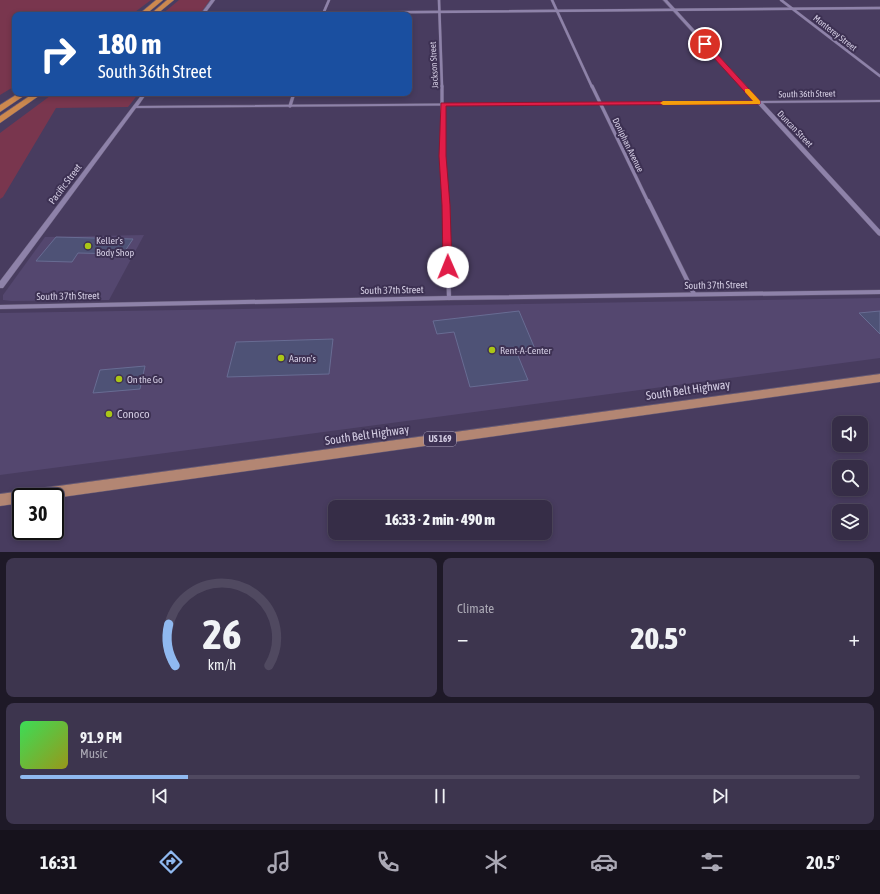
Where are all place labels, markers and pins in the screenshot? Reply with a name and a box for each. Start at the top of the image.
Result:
pin [688,27,722,61]
place label: Keller's Body Shop [96,235,134,258]
marker: Keller's Body Shop [83,241,93,251]
marker: Rent-A-Center [487,345,497,355]
place label: Rent-A-Center [500,345,552,356]
marker: Aaron's [276,353,286,363]
place label: Aaron's [289,353,316,364]
marker: On the Go [114,374,124,384]
place label: On the Go [127,374,163,385]
place label: Conoco [117,407,150,421]
marker: Conoco [104,409,114,419]

